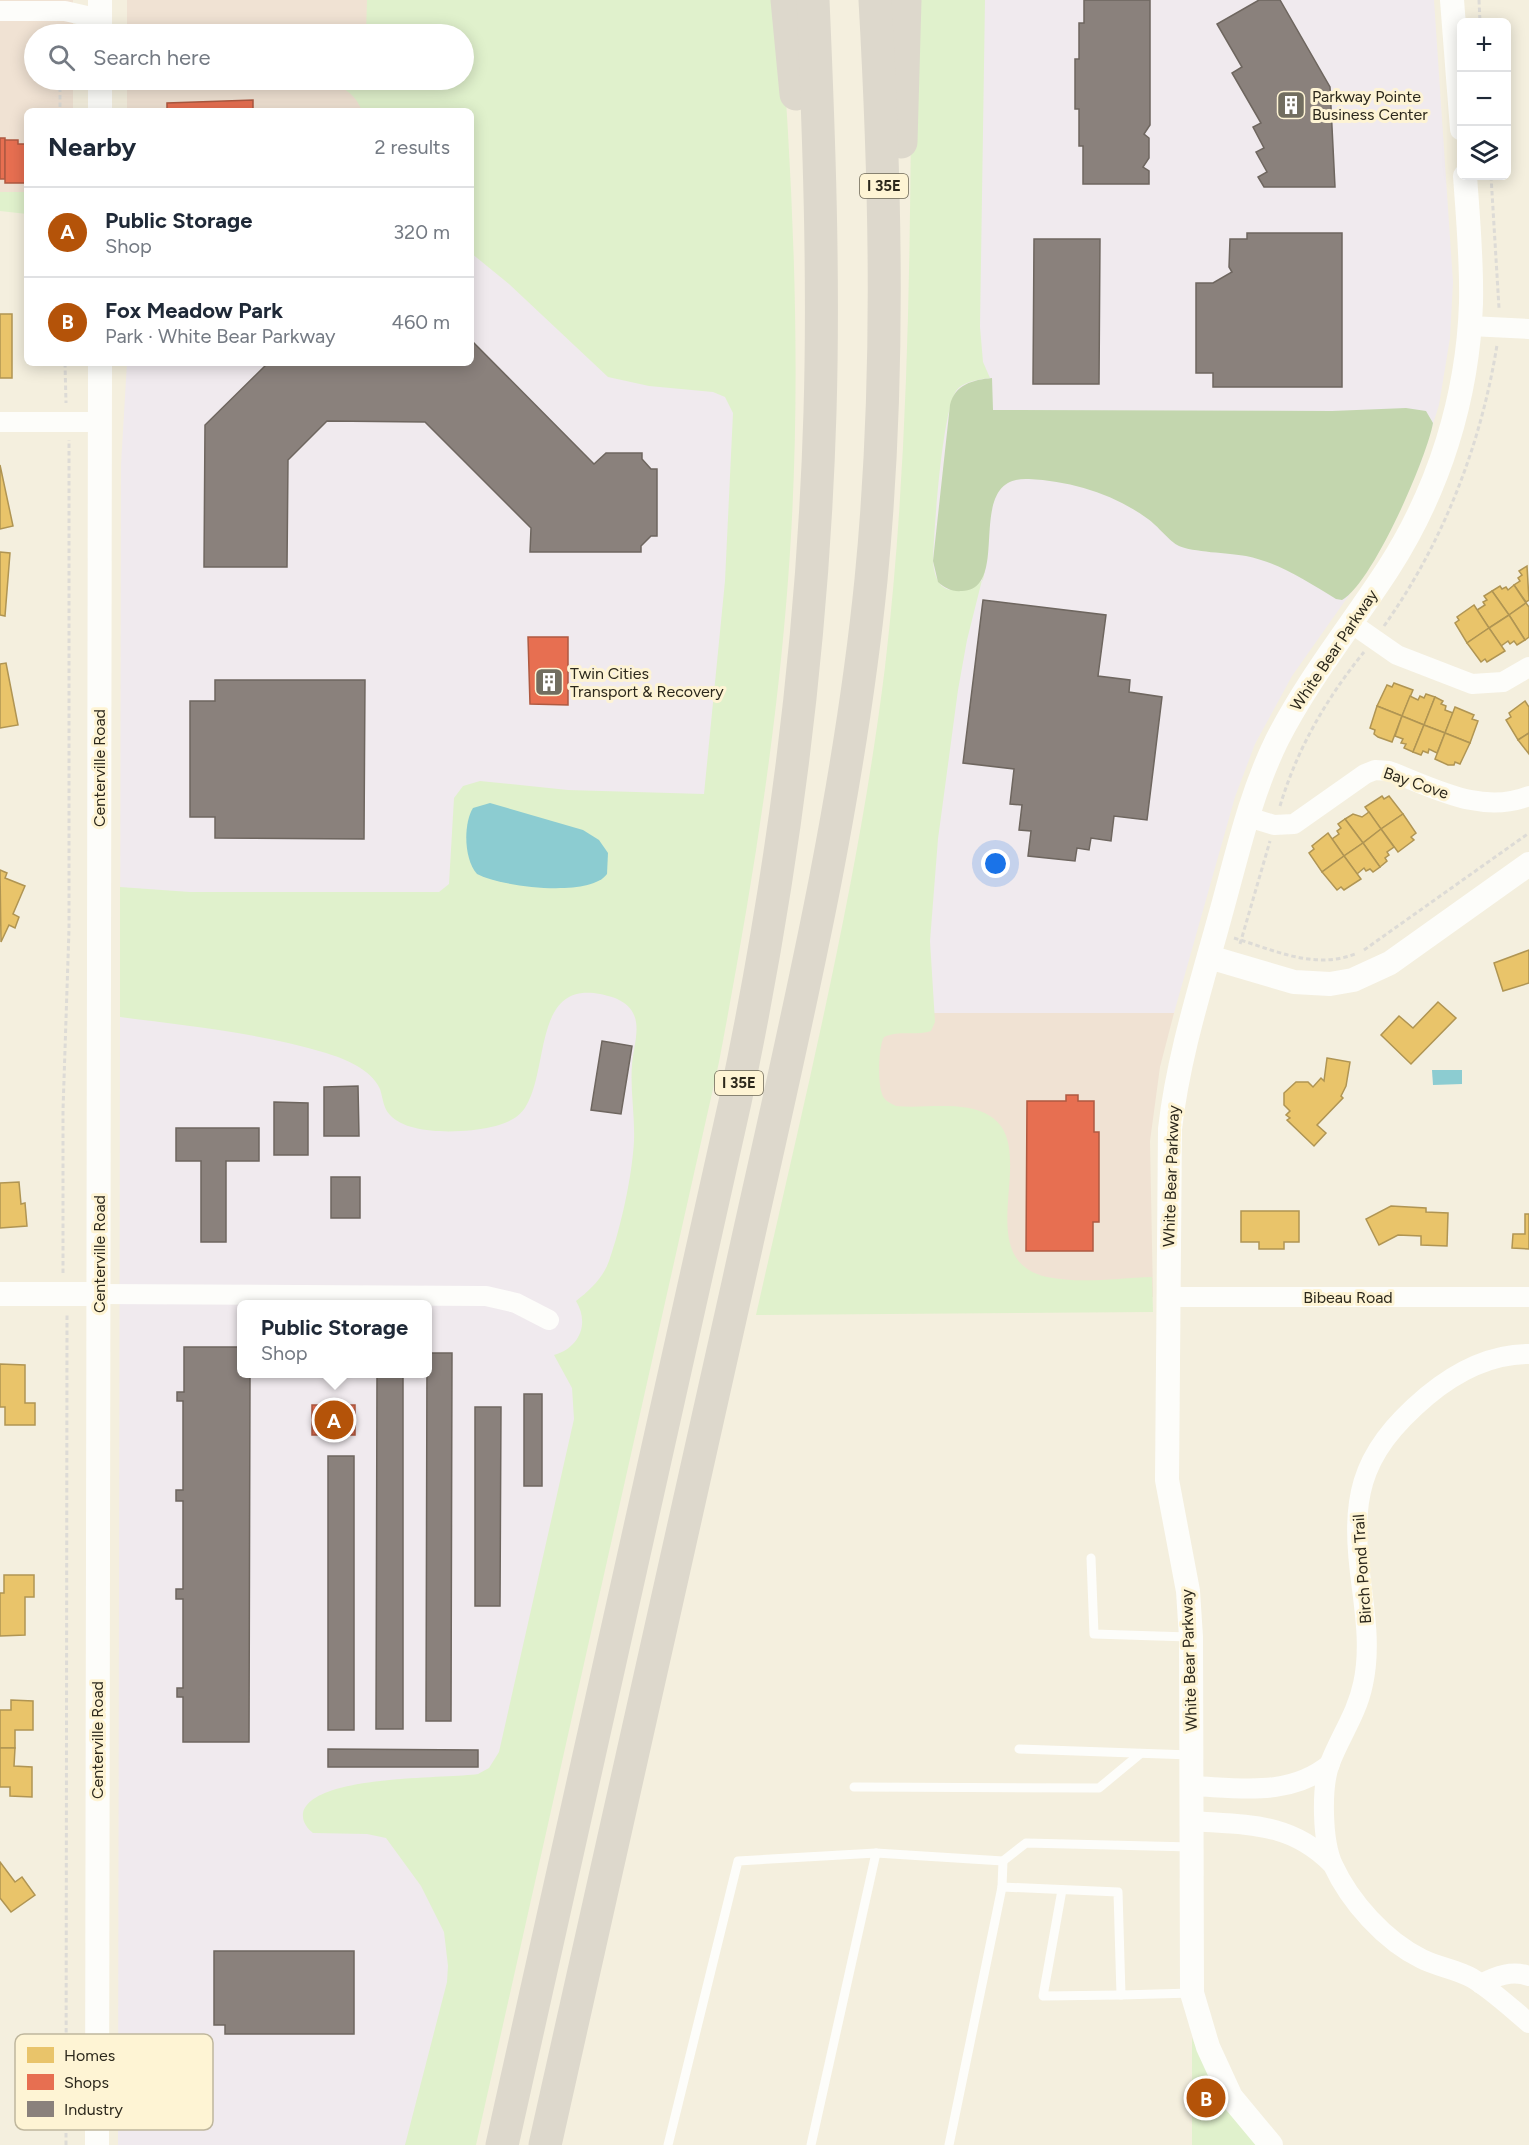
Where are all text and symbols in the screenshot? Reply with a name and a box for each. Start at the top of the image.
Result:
map controls [1457,18,1511,180]
button: + [1457,18,1511,72]
search box [24,24,474,90]
icon: search [45,41,78,74]
text: Search here [93,44,211,71]
button: − [1457,72,1511,126]
place label: Parkway Pointe Business Center [1312,87,1428,124]
building icon: Parkway Pointe Business Center [1275,89,1307,121]
button: layers [1457,126,1511,180]
text: Nearby [48,131,136,163]
text: 2 results [374,135,450,159]
road number: I 35E [860,174,908,198]
text: Public Storage [105,207,253,234]
text: A [60,220,75,244]
text: 320 m [393,220,450,244]
text: Shop [105,234,152,258]
text: Fox Meadow Park [105,297,283,324]
text: B [61,310,74,334]
text: 460 m [391,310,450,334]
text: Park · White Bear Parkway [105,324,335,348]
street label: White Bear Parkway [1286,585,1382,714]
place label: Twin Cities Transport & Recovery [570,664,724,701]
building icon: Twin Cities Transport & Recovery [533,666,565,698]
street label: Centerville Road [90,709,109,827]
street label: Bay Cove [1381,763,1451,803]
your location [981,849,1010,878]
road number: I 35E [715,1071,763,1095]
street label: White Bear Parkway [1159,1104,1183,1247]
street label: Centerville Road [90,1195,109,1313]
street label: Bibeau Road [1303,1288,1393,1307]
popup [237,1300,432,1378]
text: Public Storage [261,1314,408,1341]
text: Shop [261,1341,308,1365]
pin: A [314,1398,354,1442]
street label: Birch Pond Trail [1349,1513,1375,1625]
street label: White Bear Parkway [1177,1588,1201,1731]
street label: Centerville Road [88,1681,107,1799]
legend [15,2034,213,2130]
text: Homes [64,2046,115,2065]
text: Shops [64,2073,109,2092]
pin: B [1186,2076,1226,2120]
text: Industry [64,2100,123,2119]

